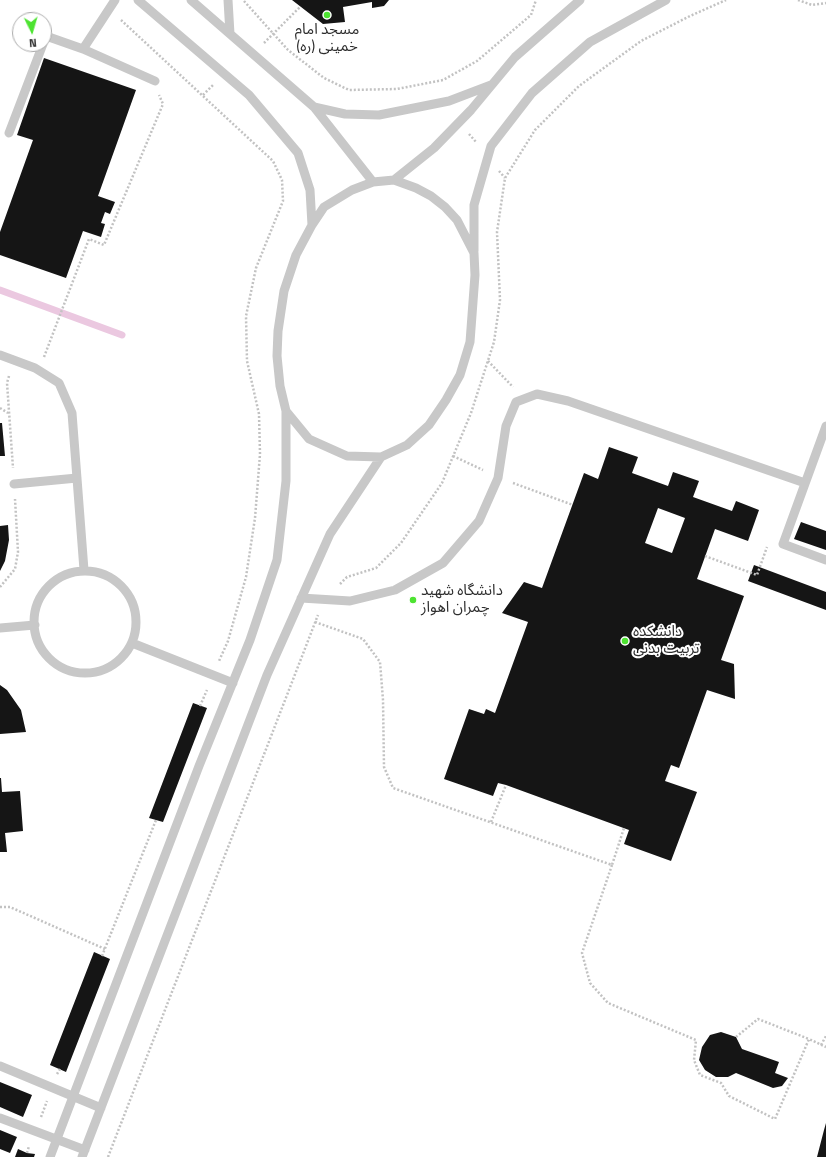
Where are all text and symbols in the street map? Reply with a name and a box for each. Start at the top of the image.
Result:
marker: مسجد امام خمینی (ره) [322,10,332,20]
north arrow [12,12,52,52]
place label: مسجد امام خمینی (ره) [295,21,359,56]
text: N [28,35,37,51]
place label: دانشگاه شهید چمران اهواز [421,582,503,617]
marker: دانشگاه شهید چمران اهواز [408,595,418,605]
place label: دانشکده تربیت بدنی [633,623,699,658]
marker: دانشکده تربیت بدنی [620,636,630,646]

